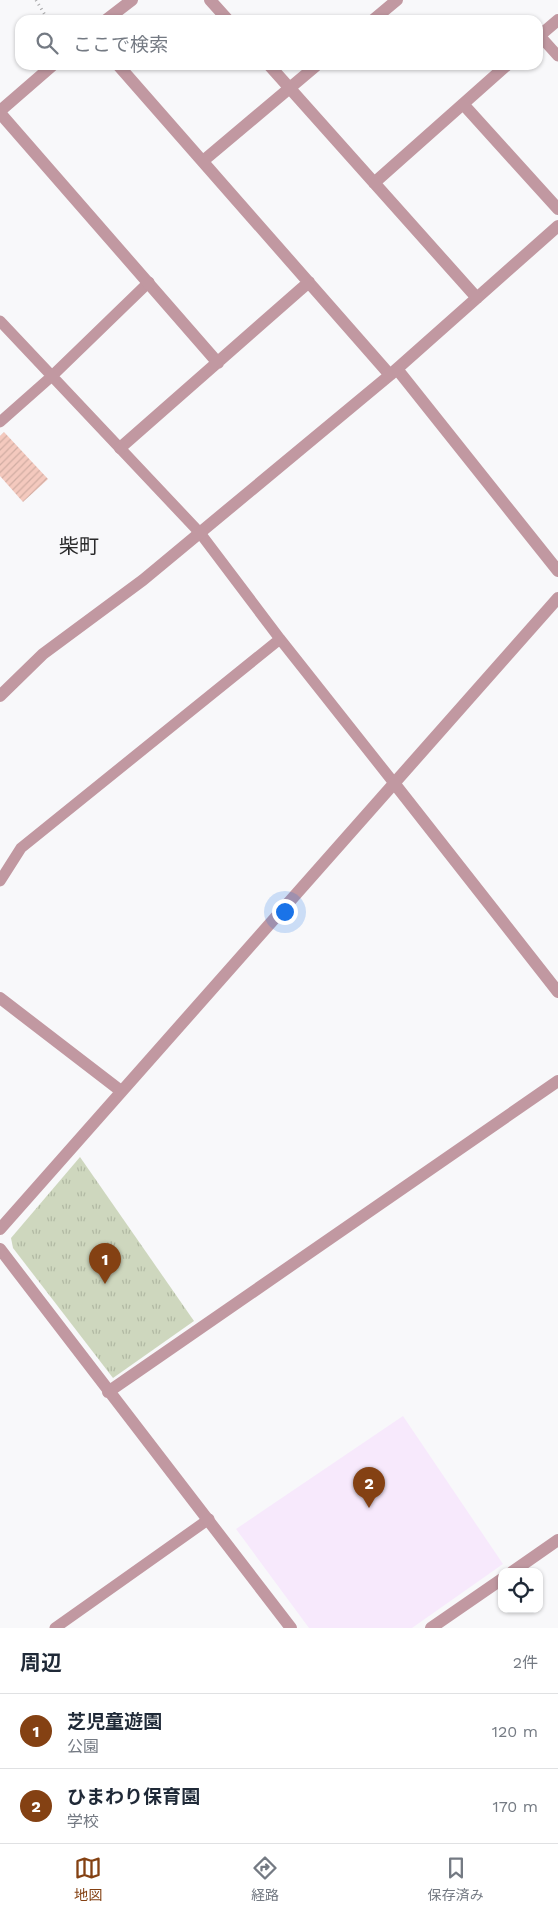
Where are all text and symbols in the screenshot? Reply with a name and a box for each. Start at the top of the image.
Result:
search box [15,15,543,70]
icon: search [33,29,61,57]
text: ここで検索 [73,33,168,56]
district label: 柴町 [59,534,99,558]
your location [272,899,298,925]
pin: 1 [89,1243,121,1284]
pin: 2 [353,1467,385,1508]
map controls [498,1568,543,1613]
button: locate [498,1568,543,1613]
text: 周辺 [20,1650,62,1675]
text: 2件 [513,1653,538,1672]
text: 芝児童遊園 [67,1710,162,1733]
text: 1 [33,1722,39,1741]
text: 120 m [492,1722,538,1741]
text: 公園 [67,1737,99,1756]
text: ひまわり保育園 [67,1785,200,1808]
text: 2 [31,1797,41,1816]
text: 170 m [492,1797,538,1816]
text: 学校 [67,1812,99,1831]
tab: 地図 [74,1854,102,1904]
tab: 経路 [251,1854,279,1904]
tab: 保存済み [428,1854,484,1904]

